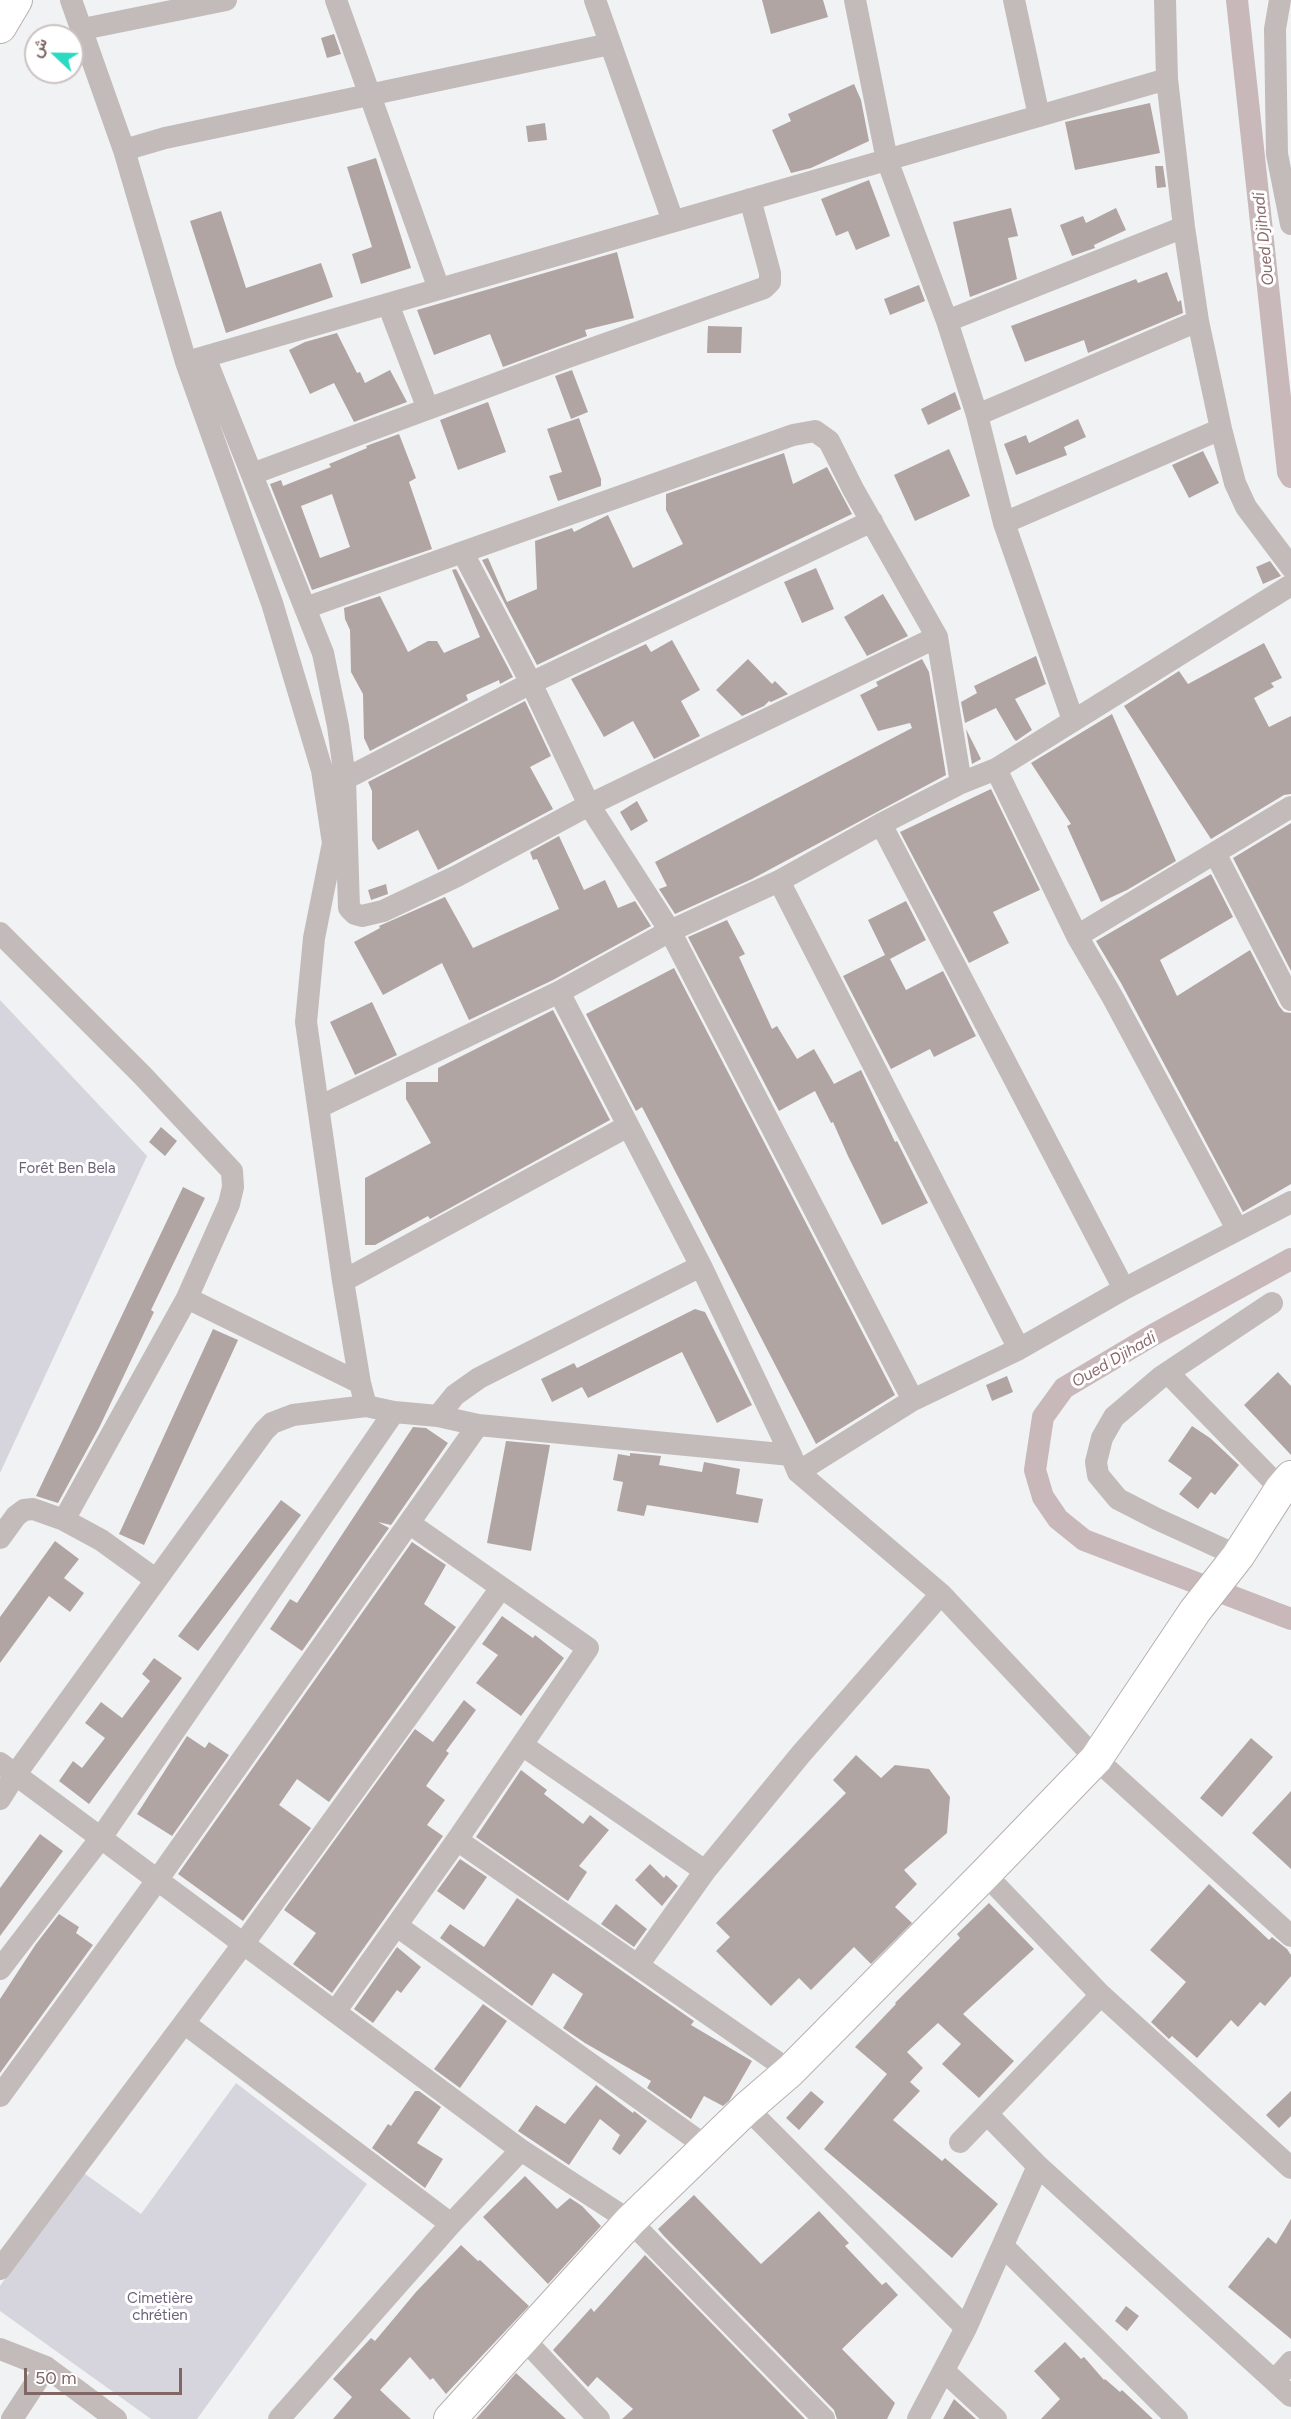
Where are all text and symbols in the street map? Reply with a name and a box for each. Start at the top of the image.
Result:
north arrow [24,24,84,84]
text: ش [26,35,51,60]
water label: Oued Djihadi [1250,191,1278,287]
park label: Forêt Ben Bela [18,1160,116,1178]
water label: Oued Djihadi [1069,1328,1159,1392]
park label: Cimetière chrétien [127,2290,193,2325]
scale bar [27,2356,184,2394]
text: 50 m [35,2367,77,2389]

